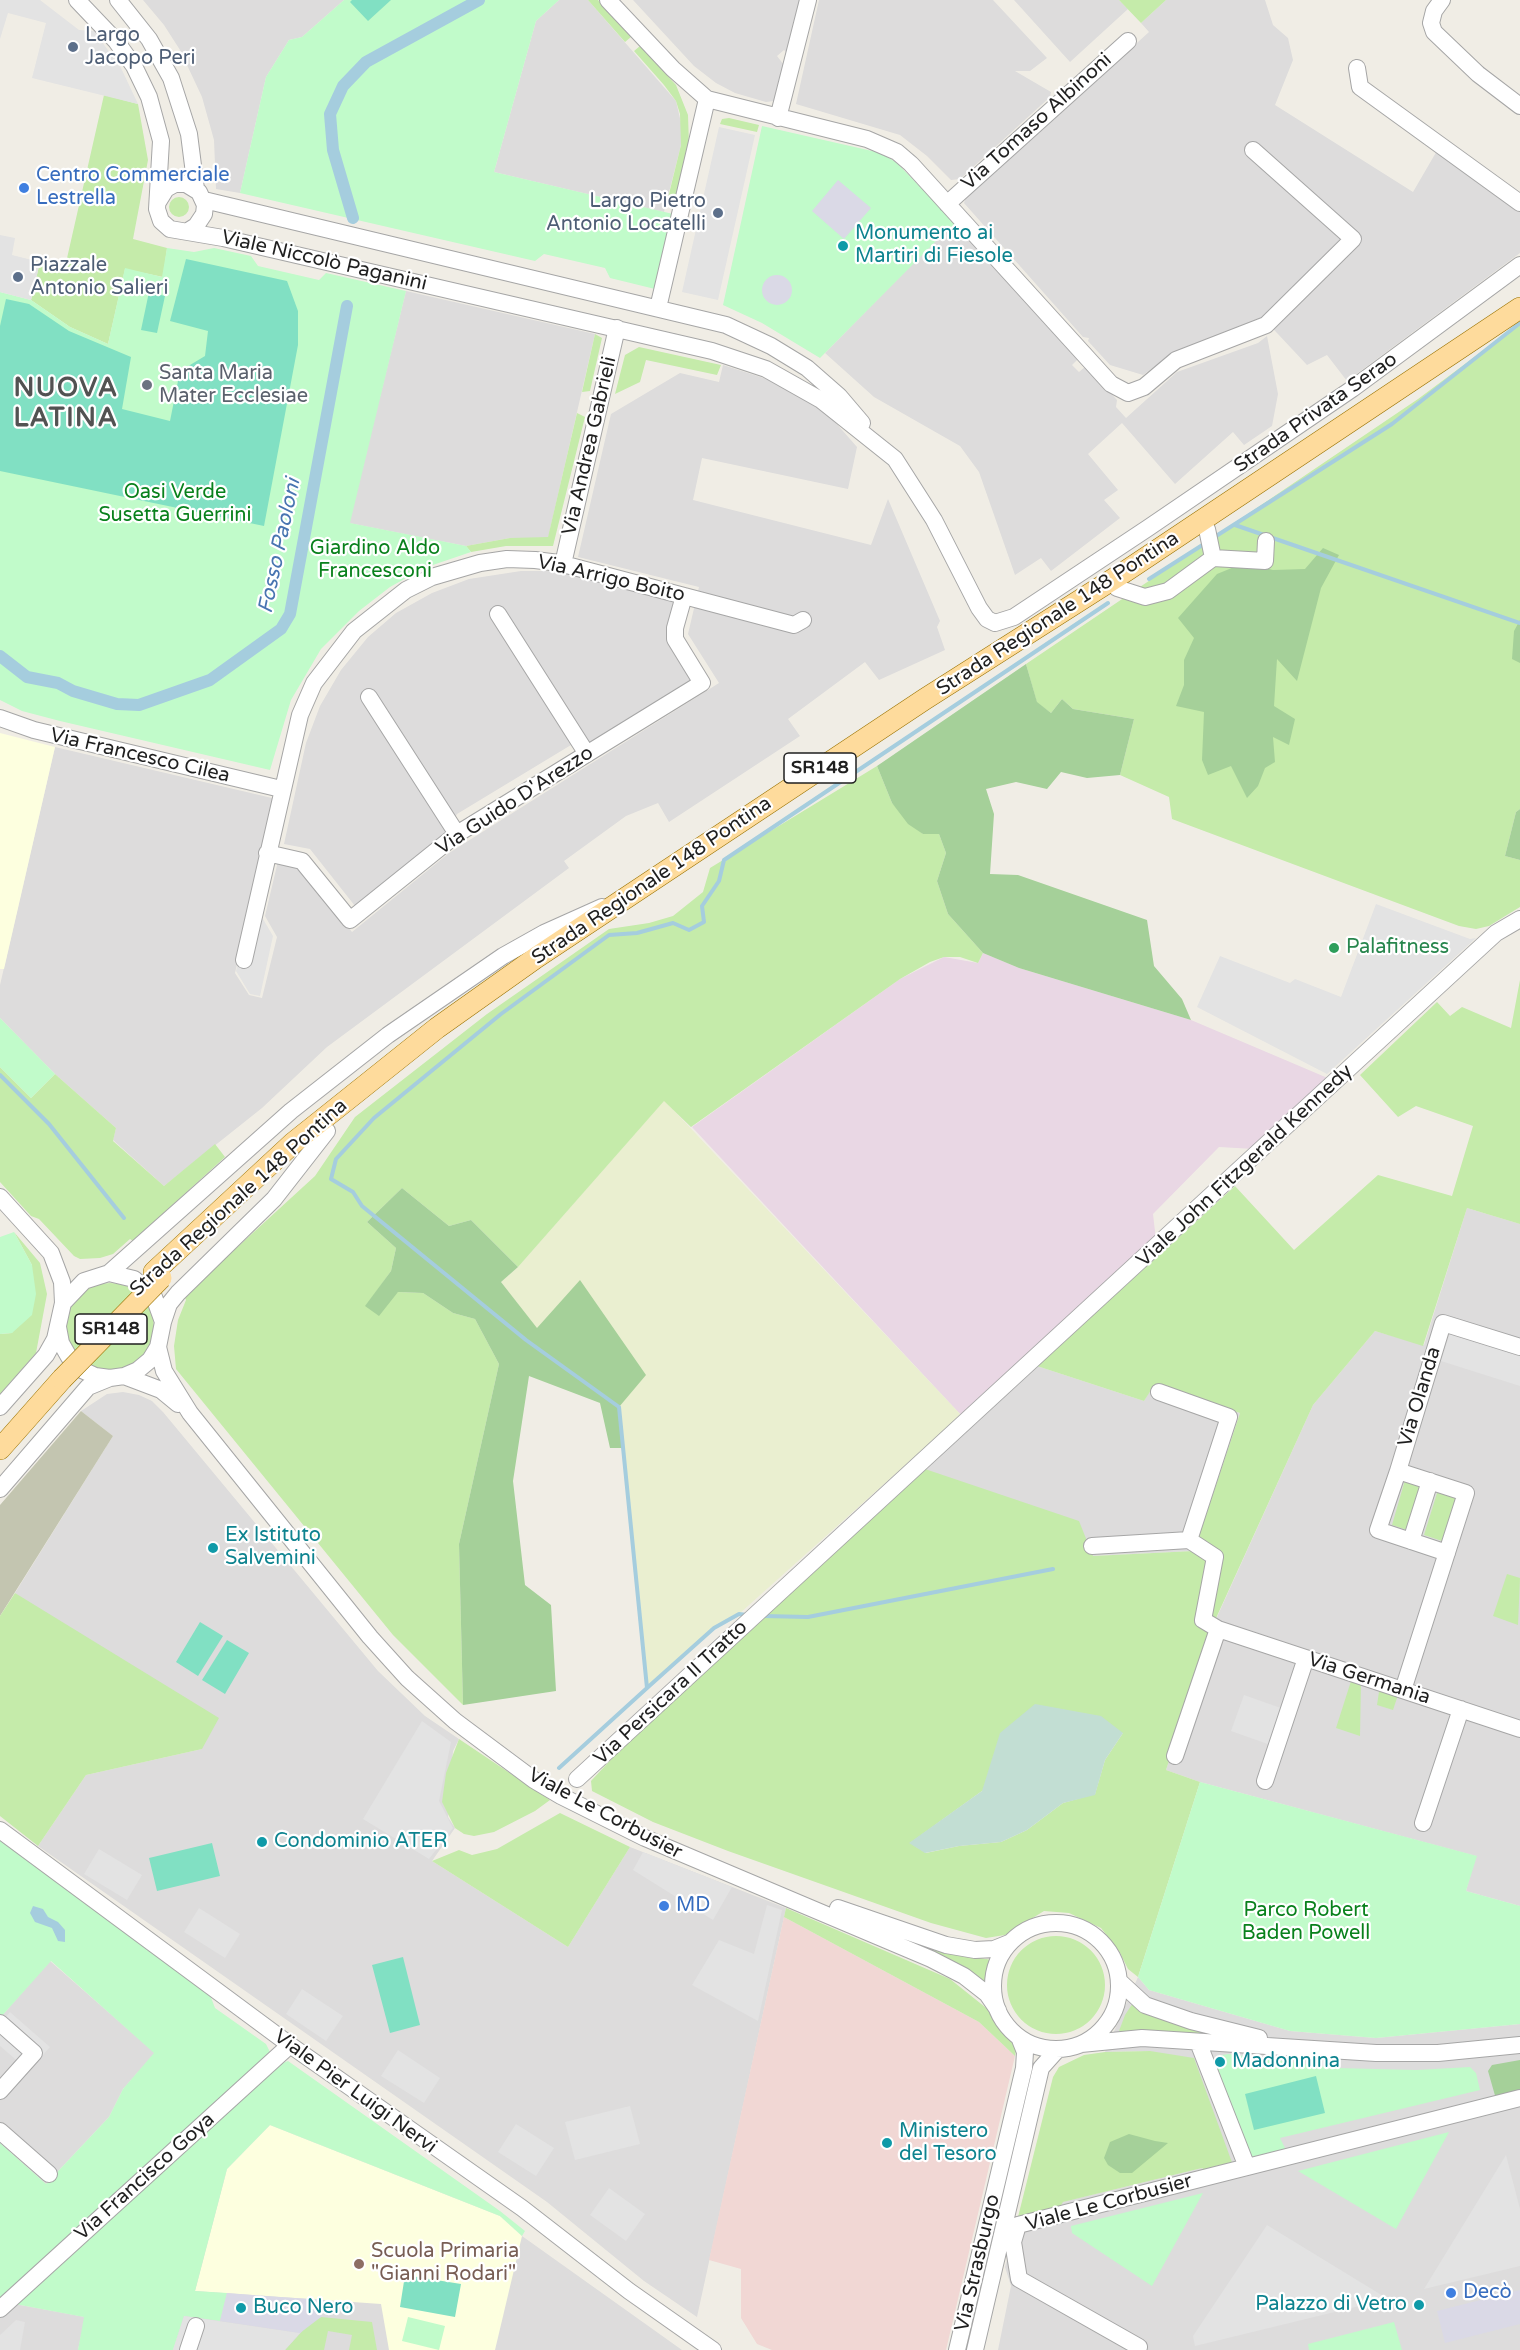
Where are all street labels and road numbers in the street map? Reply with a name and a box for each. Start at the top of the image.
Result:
street label: Via Tomaso Albinoni [957,48,1117,196]
street label: Viale Niccolò Paganini [219,226,429,296]
street label: Strada Privata Serao [1230,348,1402,478]
street label: Via Andrea Gabrieli [558,354,622,538]
street label: Strada Regionale 148 Pontina [932,527,1184,701]
street label: Via Arrigo Boito [535,550,687,608]
street label: Via Francesco Cilea [48,724,232,788]
street label: Via Guido D'Arezzo [432,741,598,861]
road number: SR148 [784,753,856,783]
street label: Strada Regionale 148 Pontina [528,792,776,970]
street label: Viale John Fitzgerald Kennedy [1132,1060,1358,1272]
street label: Strada Regionale 148 Pontina [125,1094,353,1302]
road number: SR148 [75,1314,147,1344]
street label: Via Olanda [1393,1344,1447,1450]
street label: Via Persicara II Tratto [589,1616,753,1770]
street label: Via Germania [1305,1648,1433,1710]
street label: Viale Le Corbusier [524,1763,686,1865]
street label: Viale Pier Luigi Nervi [269,2025,441,2159]
street label: Via Francisco Goya [70,2108,220,2246]
street label: Viale Le Corbusier [1023,2169,1195,2237]
street label: Via Strasburgo [951,2192,1005,2334]

